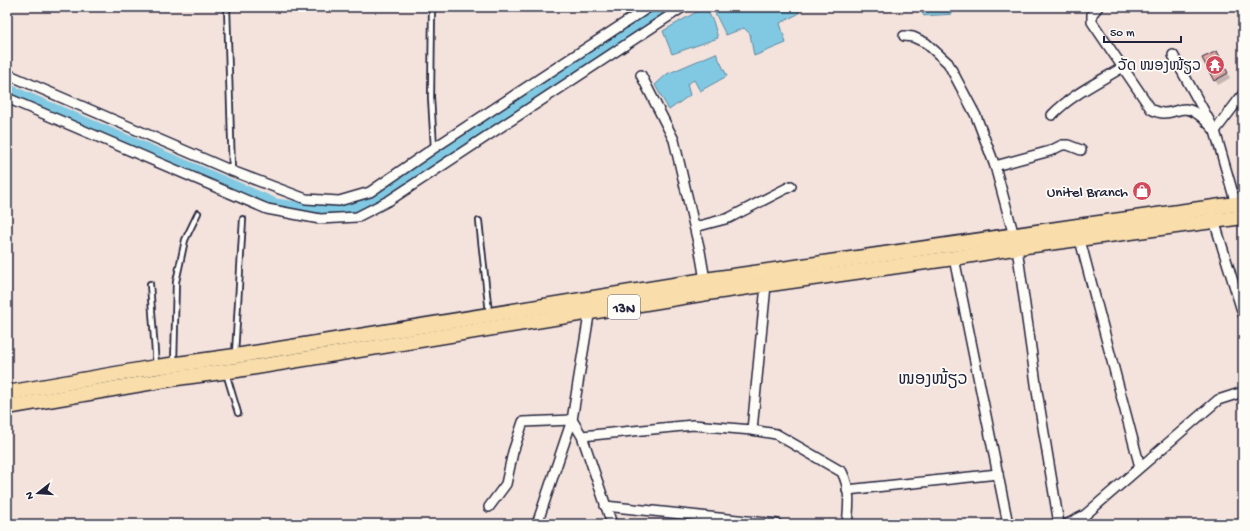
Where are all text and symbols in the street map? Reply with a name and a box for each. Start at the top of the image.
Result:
scale bar [1104,18,1181,44]
text: 50 m [1110,27,1135,41]
temple icon: ວັດ ໜອງໜ້ຽວ [1204,54,1226,76]
place label: ວັດ ໜອງໜ້ຽວ [1118,57,1201,76]
shop icon: Unitel Branch [1131,180,1153,202]
place label: Unitel Branch [1047,184,1128,202]
road number: 13N [608,295,640,319]
district label: ໜອງໜ້ຽວ [898,368,968,391]
north arrow [18,473,58,513]
text: N [24,490,37,501]

